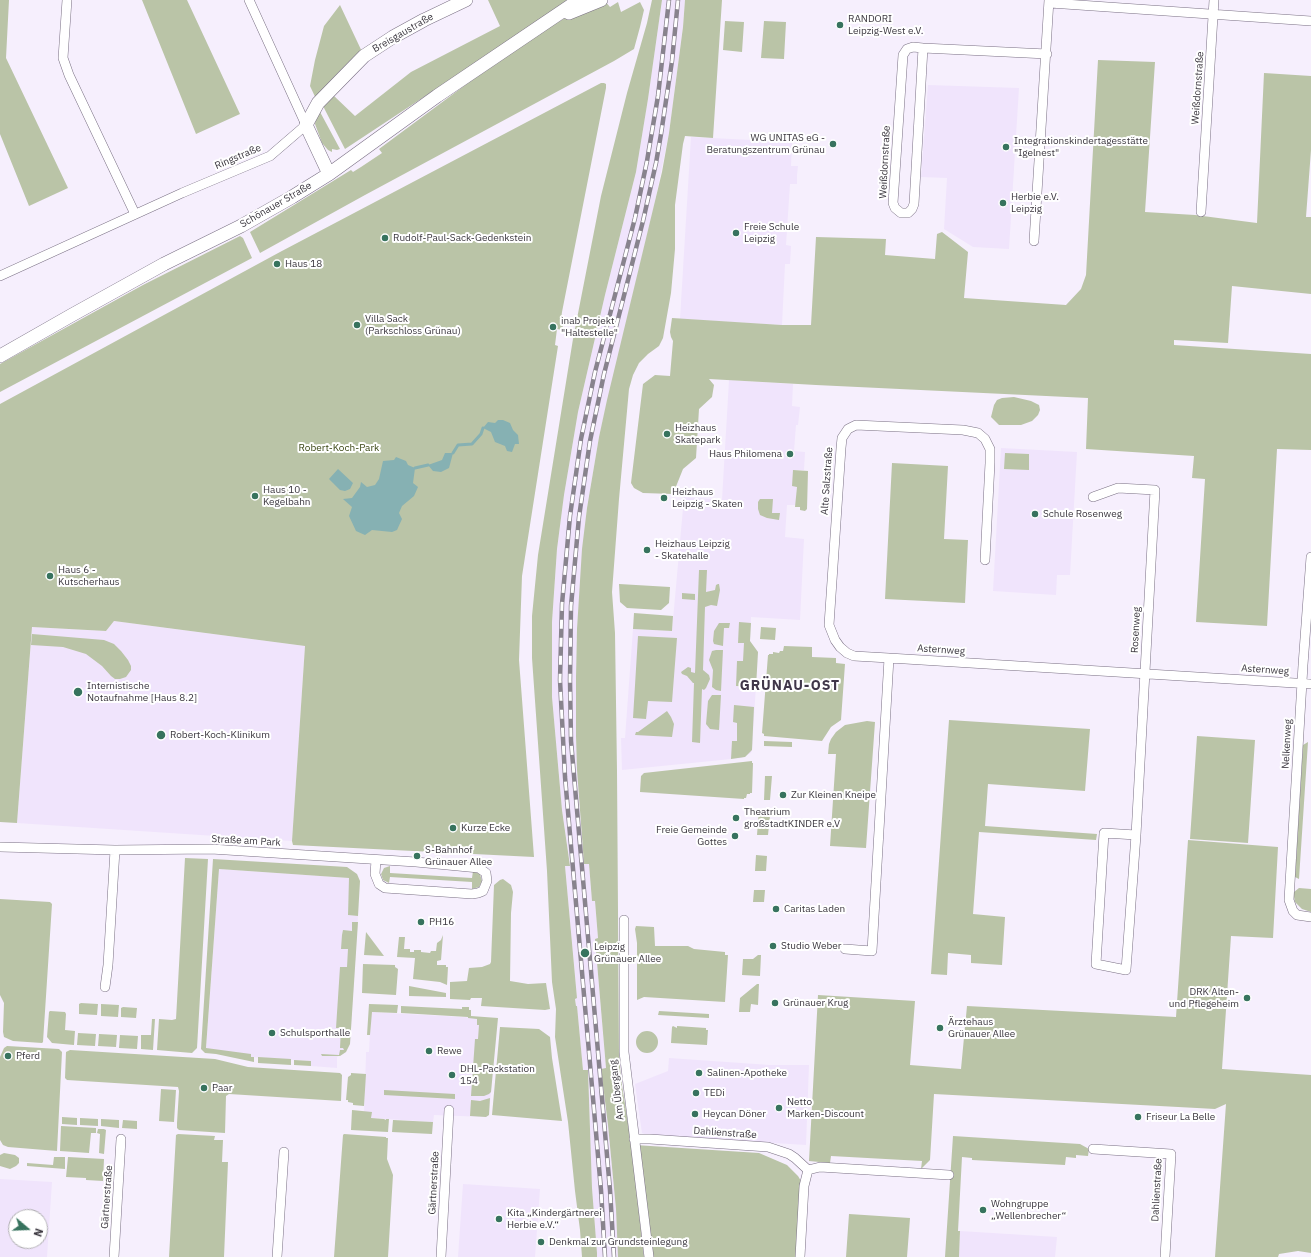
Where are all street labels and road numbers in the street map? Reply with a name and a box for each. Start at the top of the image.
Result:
street label: Breisgaustraße [370,11,436,55]
street label: Weißdornstraße [1189,51,1207,125]
street label: Weißdornstraße [877,125,893,199]
street label: Ringstraße [213,142,263,172]
street label: Schönauer Straße [238,180,314,230]
street label: Alte Salzstraße [819,447,835,515]
street label: Rosenweg [1129,607,1143,653]
street label: Asternweg [917,642,965,658]
street label: Asternweg [1241,662,1289,678]
street label: Nelkenweg [1280,719,1294,769]
street label: Straße am Park [211,833,281,849]
street label: Am Übergang [607,1059,627,1121]
street label: Dahlienstraße [693,1125,757,1141]
street label: Gärtnerstraße [426,1151,442,1215]
street label: Dahlienstraße [1149,1158,1165,1222]
street label: Gärtnerstraße [99,1165,115,1229]

